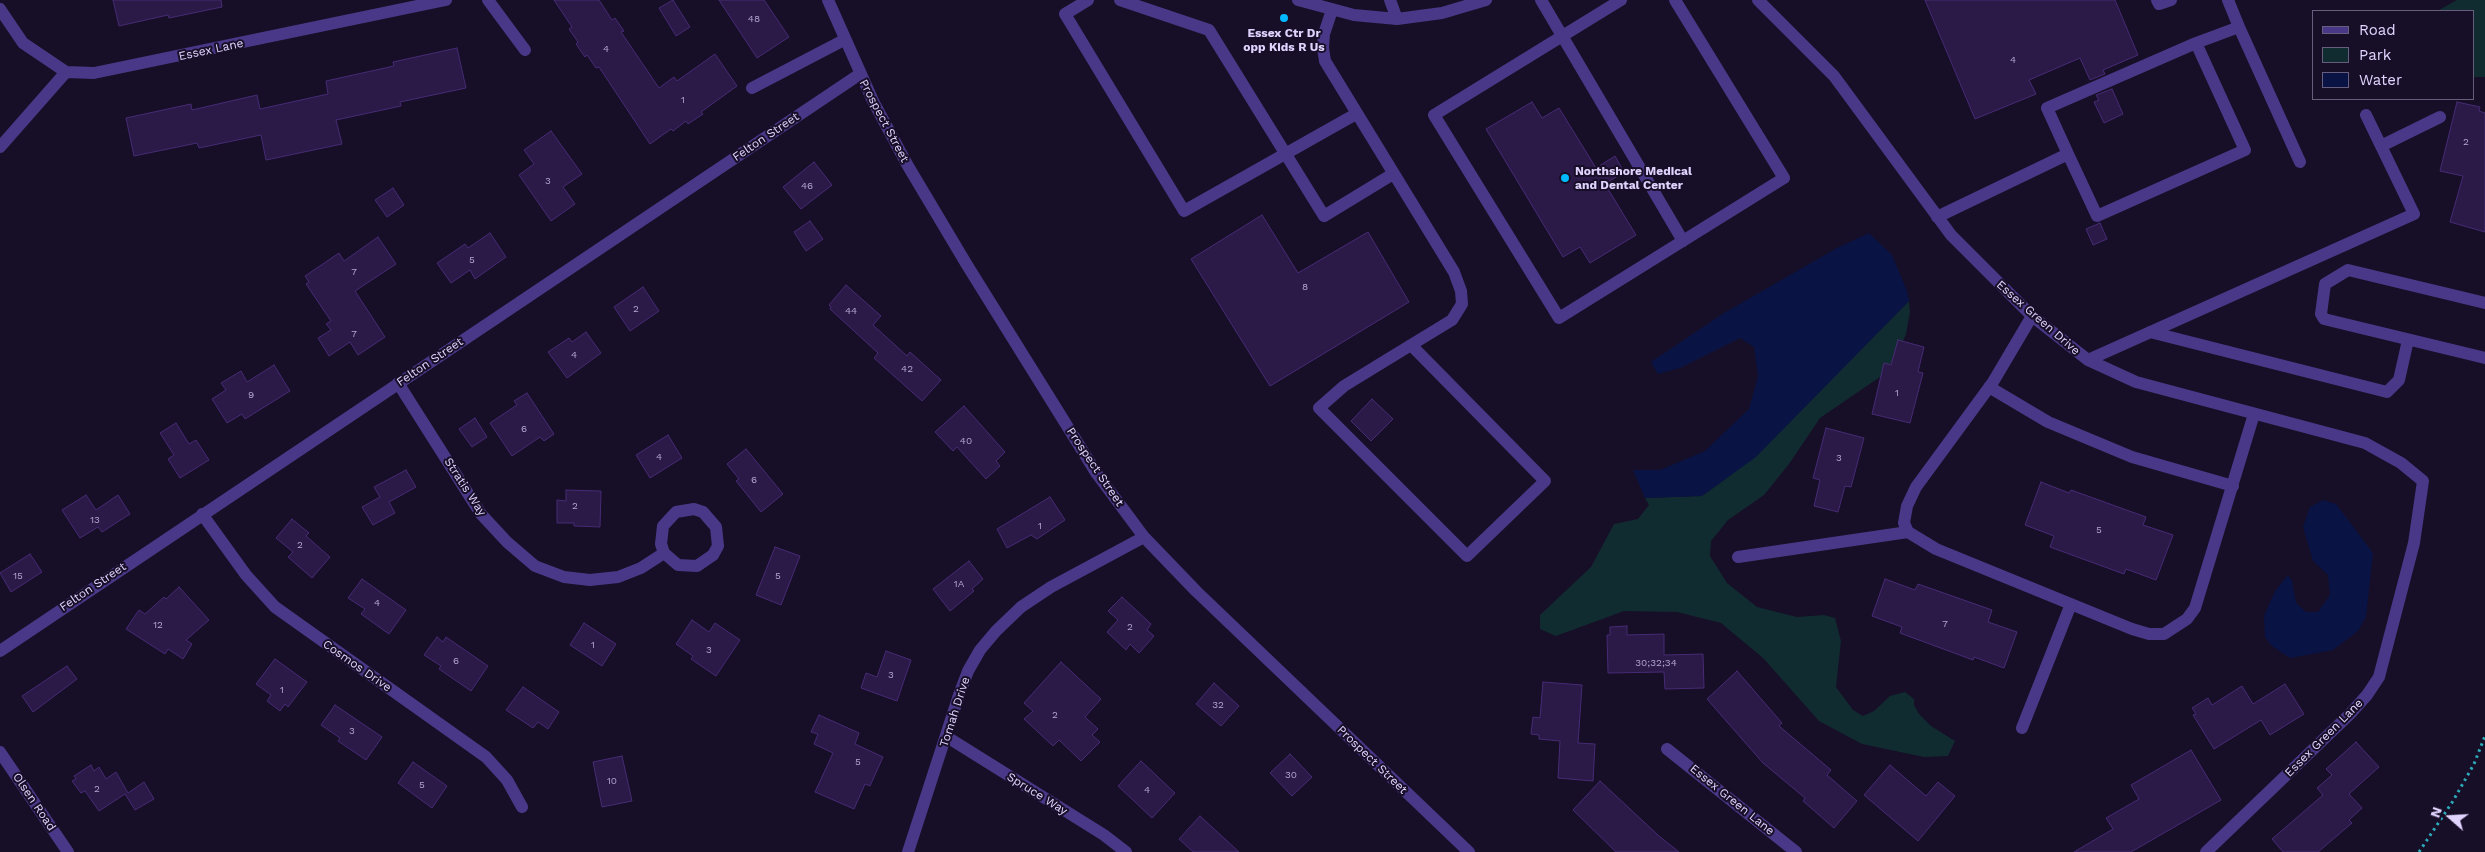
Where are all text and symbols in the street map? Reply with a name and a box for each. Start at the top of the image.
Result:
legend [2312,10,2475,100]
marker: Essex Ctr Dr opp Kids R Us [1278,12,1290,24]
house number: 48 [748,13,760,25]
text: Road [2359,21,2396,39]
place label: Essex Ctr Dr opp Kids R Us [1243,26,1325,54]
street label: Essex Lane [177,36,245,64]
house number: 4 [603,43,609,55]
text: Park [2359,46,2391,64]
house number: 4 [2010,54,2016,66]
text: Water [2359,71,2402,89]
street label: Prospect Street [856,77,912,165]
house number: 1 [681,94,685,106]
street label: Felton Street [730,110,802,164]
house number: 2 [2463,136,2469,148]
place label: Northshore Medical and Dental Center [1575,164,1692,192]
marker: Northshore Medical and Dental Center [1559,172,1571,184]
house number: 3 [545,175,551,187]
house number: 46 [801,180,813,192]
house number: 5 [469,254,475,266]
house number: 7 [351,266,357,278]
street label: Essex Green Drive [1993,278,2083,358]
house number: 8 [1302,281,1308,293]
house number: 2 [633,303,639,315]
house number: 44 [845,305,857,317]
house number: 7 [351,328,357,340]
street label: Felton Street [394,335,466,389]
house number: 4 [571,349,577,361]
house number: 42 [901,363,913,375]
house number: 1 [1895,387,1899,399]
house number: 9 [248,389,254,401]
house number: 6 [521,423,527,435]
street label: Prospect Street [1063,425,1127,509]
house number: 40 [960,435,972,447]
house number: 4 [656,451,662,463]
house number: 3 [1836,452,1842,464]
street label: Stratis Way [441,455,489,519]
house number: 6 [751,474,757,486]
house number: 2 [572,500,578,512]
house number: 13 [90,514,100,526]
house number: 1 [1038,520,1042,532]
house number: 5 [2096,524,2102,536]
house number: 2 [297,539,303,551]
street label: Felton Street [57,560,129,614]
house number: 15 [13,570,23,582]
house number: 5 [775,570,781,582]
house number: 1A [954,578,964,590]
house number: 4 [374,597,380,609]
house number: 7 [1942,618,1948,630]
house number: 12 [153,619,163,631]
house number: 2 [1127,621,1133,633]
street label: Cosmos Drive [320,637,394,695]
house number: 1 [591,639,595,651]
house number: 3 [706,644,712,656]
house number: 6 [453,655,459,667]
house number: 30;32;34 [1635,657,1677,669]
house number: 3 [888,669,894,681]
street label: Tomah Drive [937,675,973,749]
house number: 1 [280,684,284,696]
street label: Essex Green Lane [2282,696,2366,780]
house number: 32 [1212,699,1224,711]
house number: 2 [1052,709,1058,721]
street label: Prospect Street [1334,723,1410,797]
house number: 3 [349,725,355,737]
house number: 5 [855,756,861,768]
street label: Essex Green Lane [1687,762,1777,838]
house number: 30 [1285,769,1297,781]
street label: Olsen Road [9,770,59,834]
street label: Spruce Way [1004,770,1070,818]
house number: 10 [607,775,617,787]
house number: 5 [419,779,425,791]
house number: 2 [94,783,100,795]
house number: 4 [1144,784,1150,796]
north arrow [2425,792,2475,842]
text: N [2427,805,2445,820]

